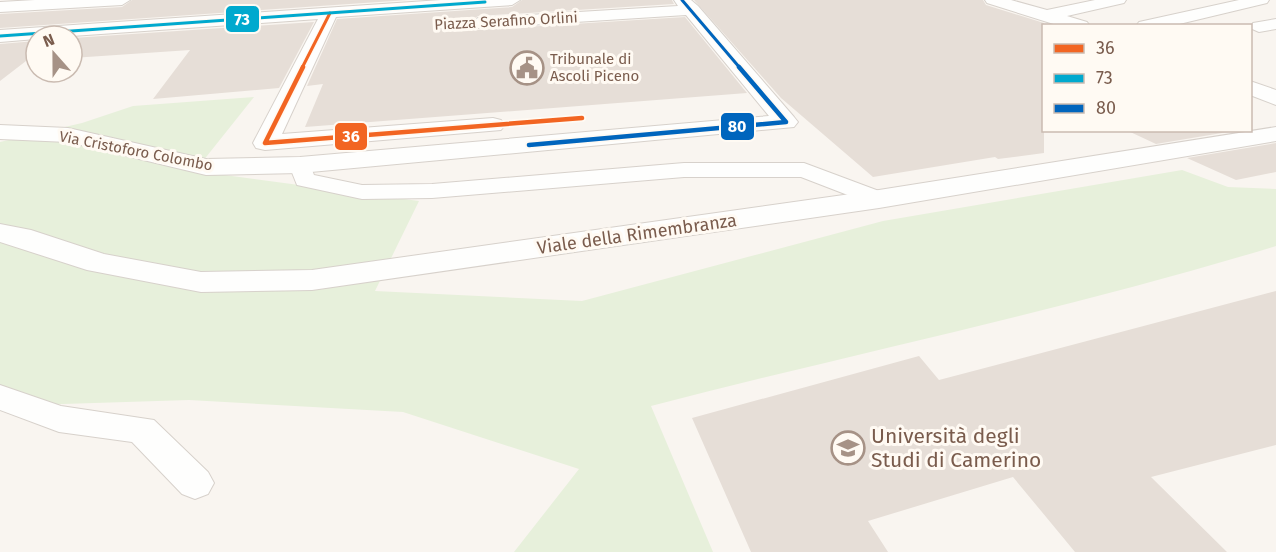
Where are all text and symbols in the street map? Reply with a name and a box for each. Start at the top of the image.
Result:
line badge: 73 [225,5,260,33]
street label: Piazza Serafino Orlini [434,8,578,34]
text: 73 [234,10,250,29]
north arrow [24,24,84,84]
legend [1042,24,1252,132]
text: N [40,30,57,51]
text: 36 [1096,37,1115,59]
public building icon: Tribunale di Ascoli Piceno [509,50,545,86]
place label: Tribunale di Ascoli Piceno [550,50,639,85]
text: 73 [1096,67,1113,89]
text: 80 [1096,97,1116,119]
line badge: 80 [720,112,755,141]
text: 80 [728,117,746,136]
line badge: 36 [334,122,368,151]
street label: Via Cristoforo Colombo [58,127,214,175]
text: 36 [341,127,360,146]
street label: Viale della Rimembranza [536,209,738,259]
place label: Università degli Studi di Camerino [871,423,1041,473]
school or university icon: Università degli Studi di Camerino [830,430,866,466]

